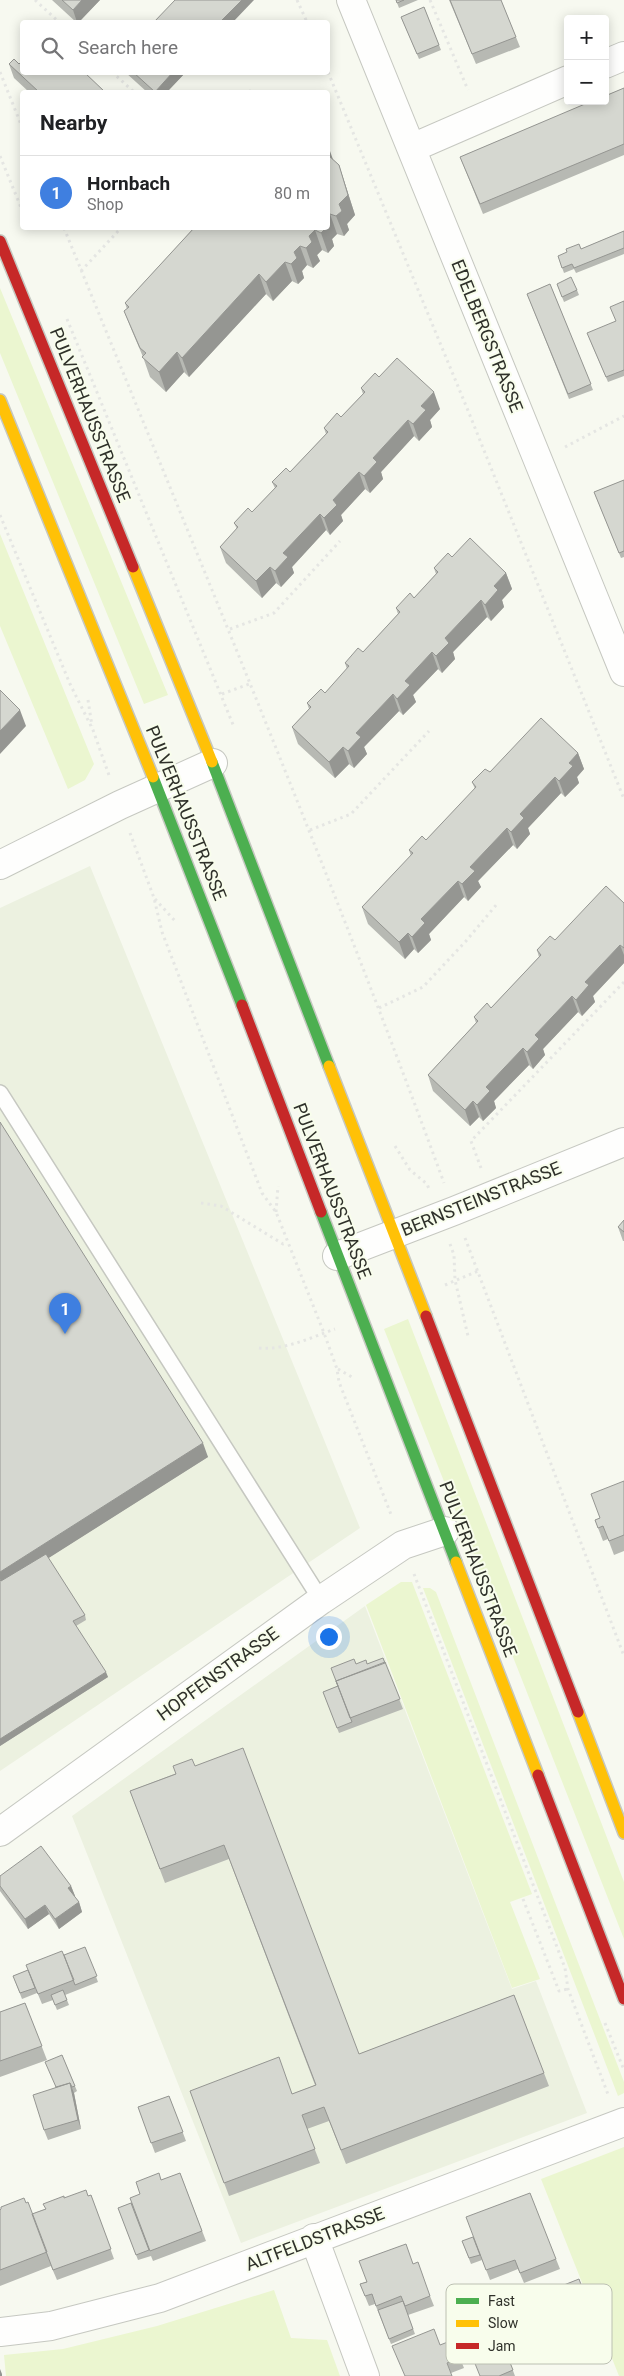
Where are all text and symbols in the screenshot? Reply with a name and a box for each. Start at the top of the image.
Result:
map controls [564,15,609,105]
button: + [564,15,609,60]
search box [20,20,330,75]
icon: search [38,34,66,62]
text: Search here [78,36,178,59]
button: − [564,60,609,105]
text: Nearby [40,111,107,135]
text: Hornbach [87,172,170,195]
text: 1 [51,184,61,203]
text: 80 m [274,184,310,203]
text: Shop [87,195,123,214]
street label: EDELBERGSTRASSE [447,256,528,415]
street label: PULVERHAUSSTRASSE [46,324,135,505]
street label: PULVERHAUSSTRASSE [142,722,231,903]
street label: PULVERHAUSSTRASSE [289,1100,376,1282]
street label: BERNSTEINSTRASSE [398,1157,564,1240]
pin: 1 [49,1293,81,1334]
street label: PULVERHAUSSTRASSE [435,1478,522,1660]
street label: HOPFENSTRASSE [153,1622,283,1725]
your location [316,1624,342,1650]
street label: ALTFELDSTRASSE [242,2202,387,2275]
legend [446,2284,612,2364]
text: Fast [488,2293,515,2309]
text: Slow [488,2315,519,2331]
text: Jam [488,2338,516,2354]

